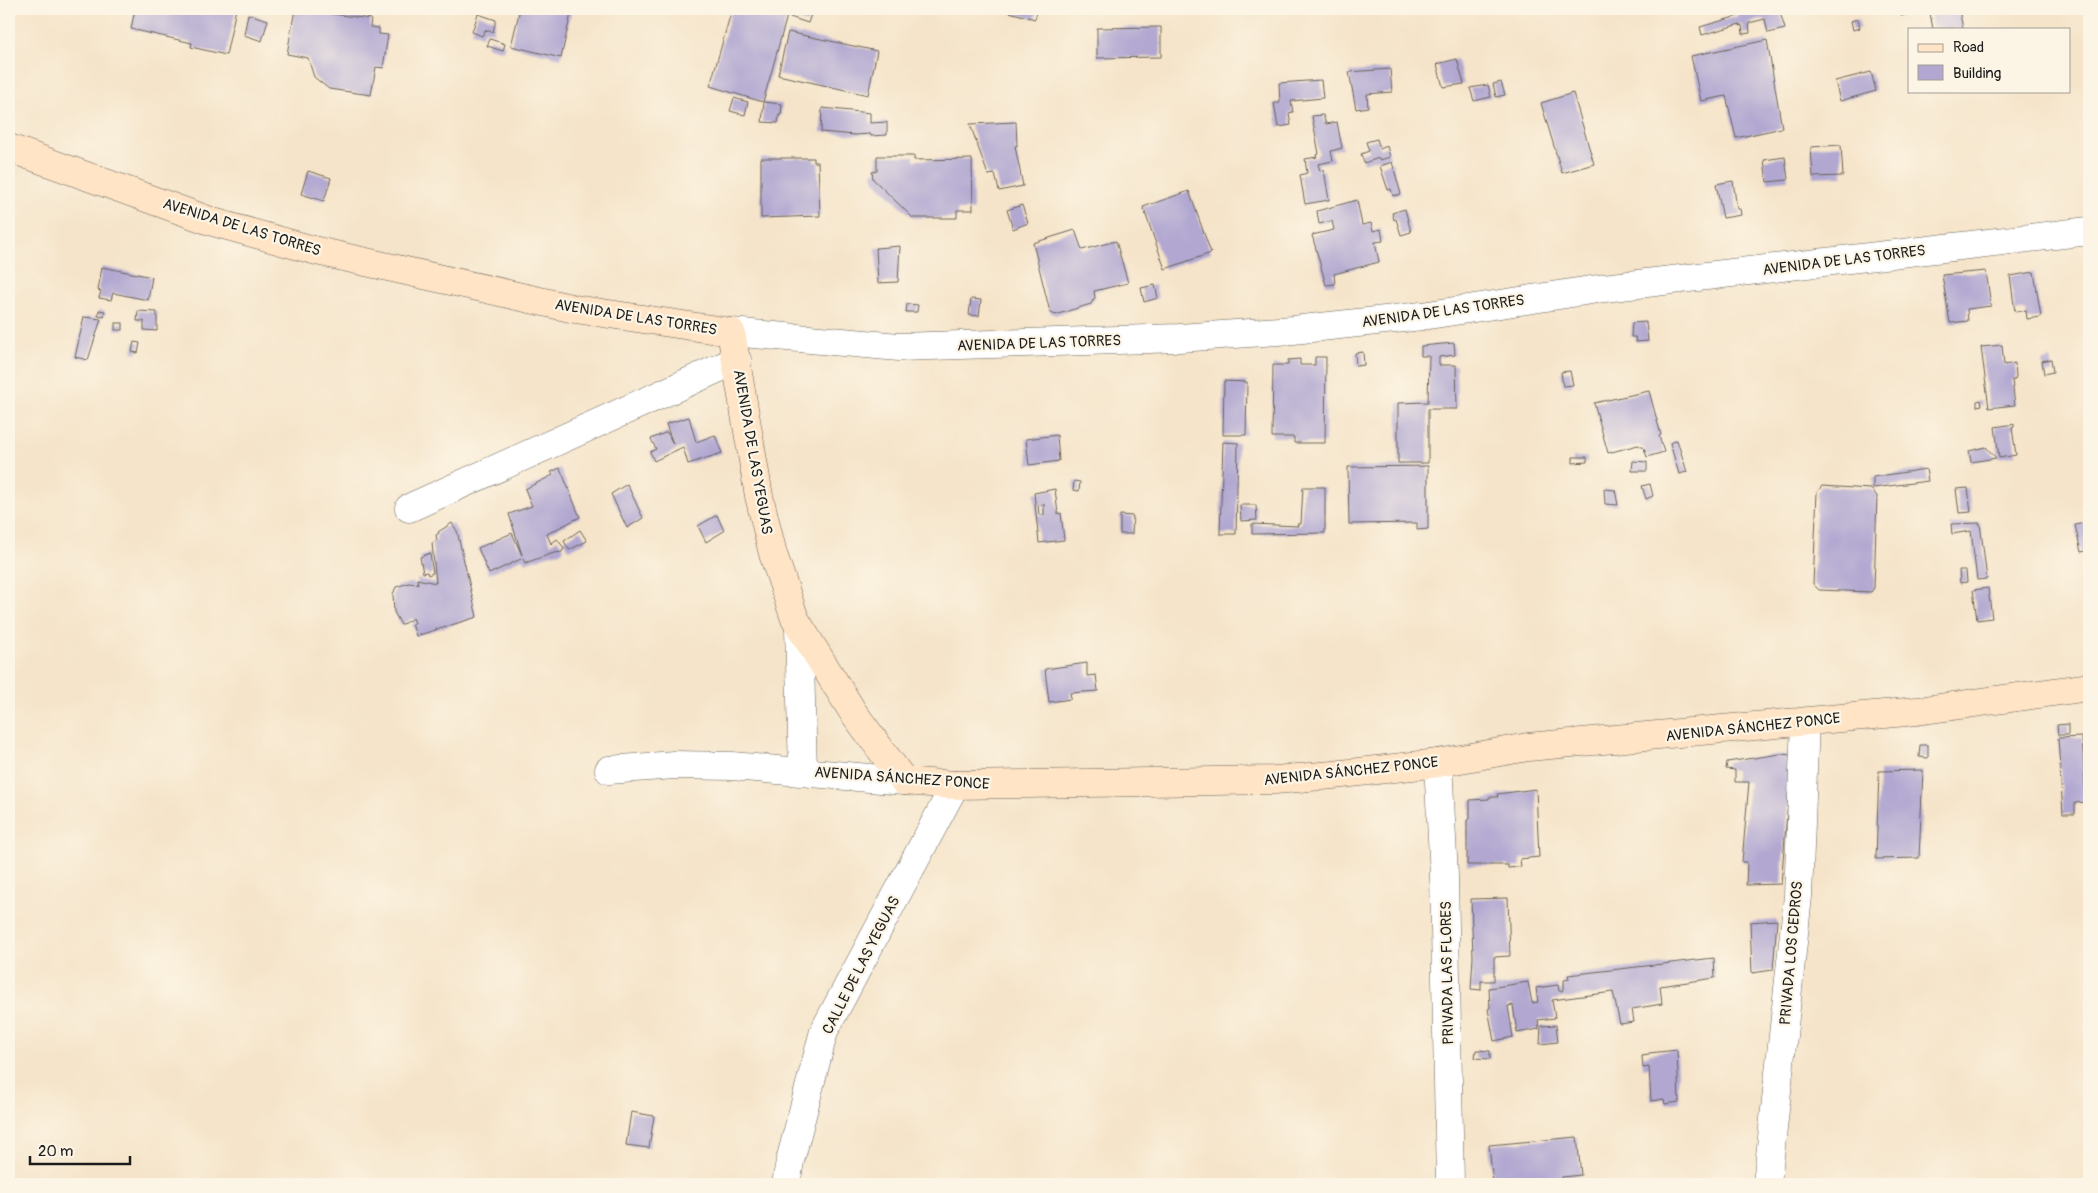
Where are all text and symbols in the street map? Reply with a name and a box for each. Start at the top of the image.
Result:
legend [1908,28,2070,92]
text: Road [1953,38,1984,57]
text: Building [1953,64,2001,83]
street label: AVENIDA DE LAS TORRES [161,194,323,261]
street label: AVENIDA DE LAS TORRES [1761,241,1927,280]
street label: AVENIDA DE LAS TORRES [1361,291,1526,332]
street label: AVENIDA DE LAS TORRES [553,295,718,340]
street label: AVENIDA DE LAS TORRES [957,331,1121,356]
street label: AVENIDA DE LAS YEGUAS [729,368,776,536]
street label: AVENIDA SÁNCHEZ PONCE [1665,709,1842,746]
street label: AVENIDA SÁNCHEZ PONCE [1263,753,1440,790]
street label: AVENIDA SÁNCHEZ PONCE [814,763,990,794]
street label: PRIVADA LOS CEDROS [1776,880,1807,1026]
street label: CALLE DE LAS YEGUAS [818,893,905,1037]
street label: PRIVADA LAS FLORES [1437,901,1458,1045]
scale bar [30,1133,130,1165]
text: 20 m [38,1142,73,1161]

